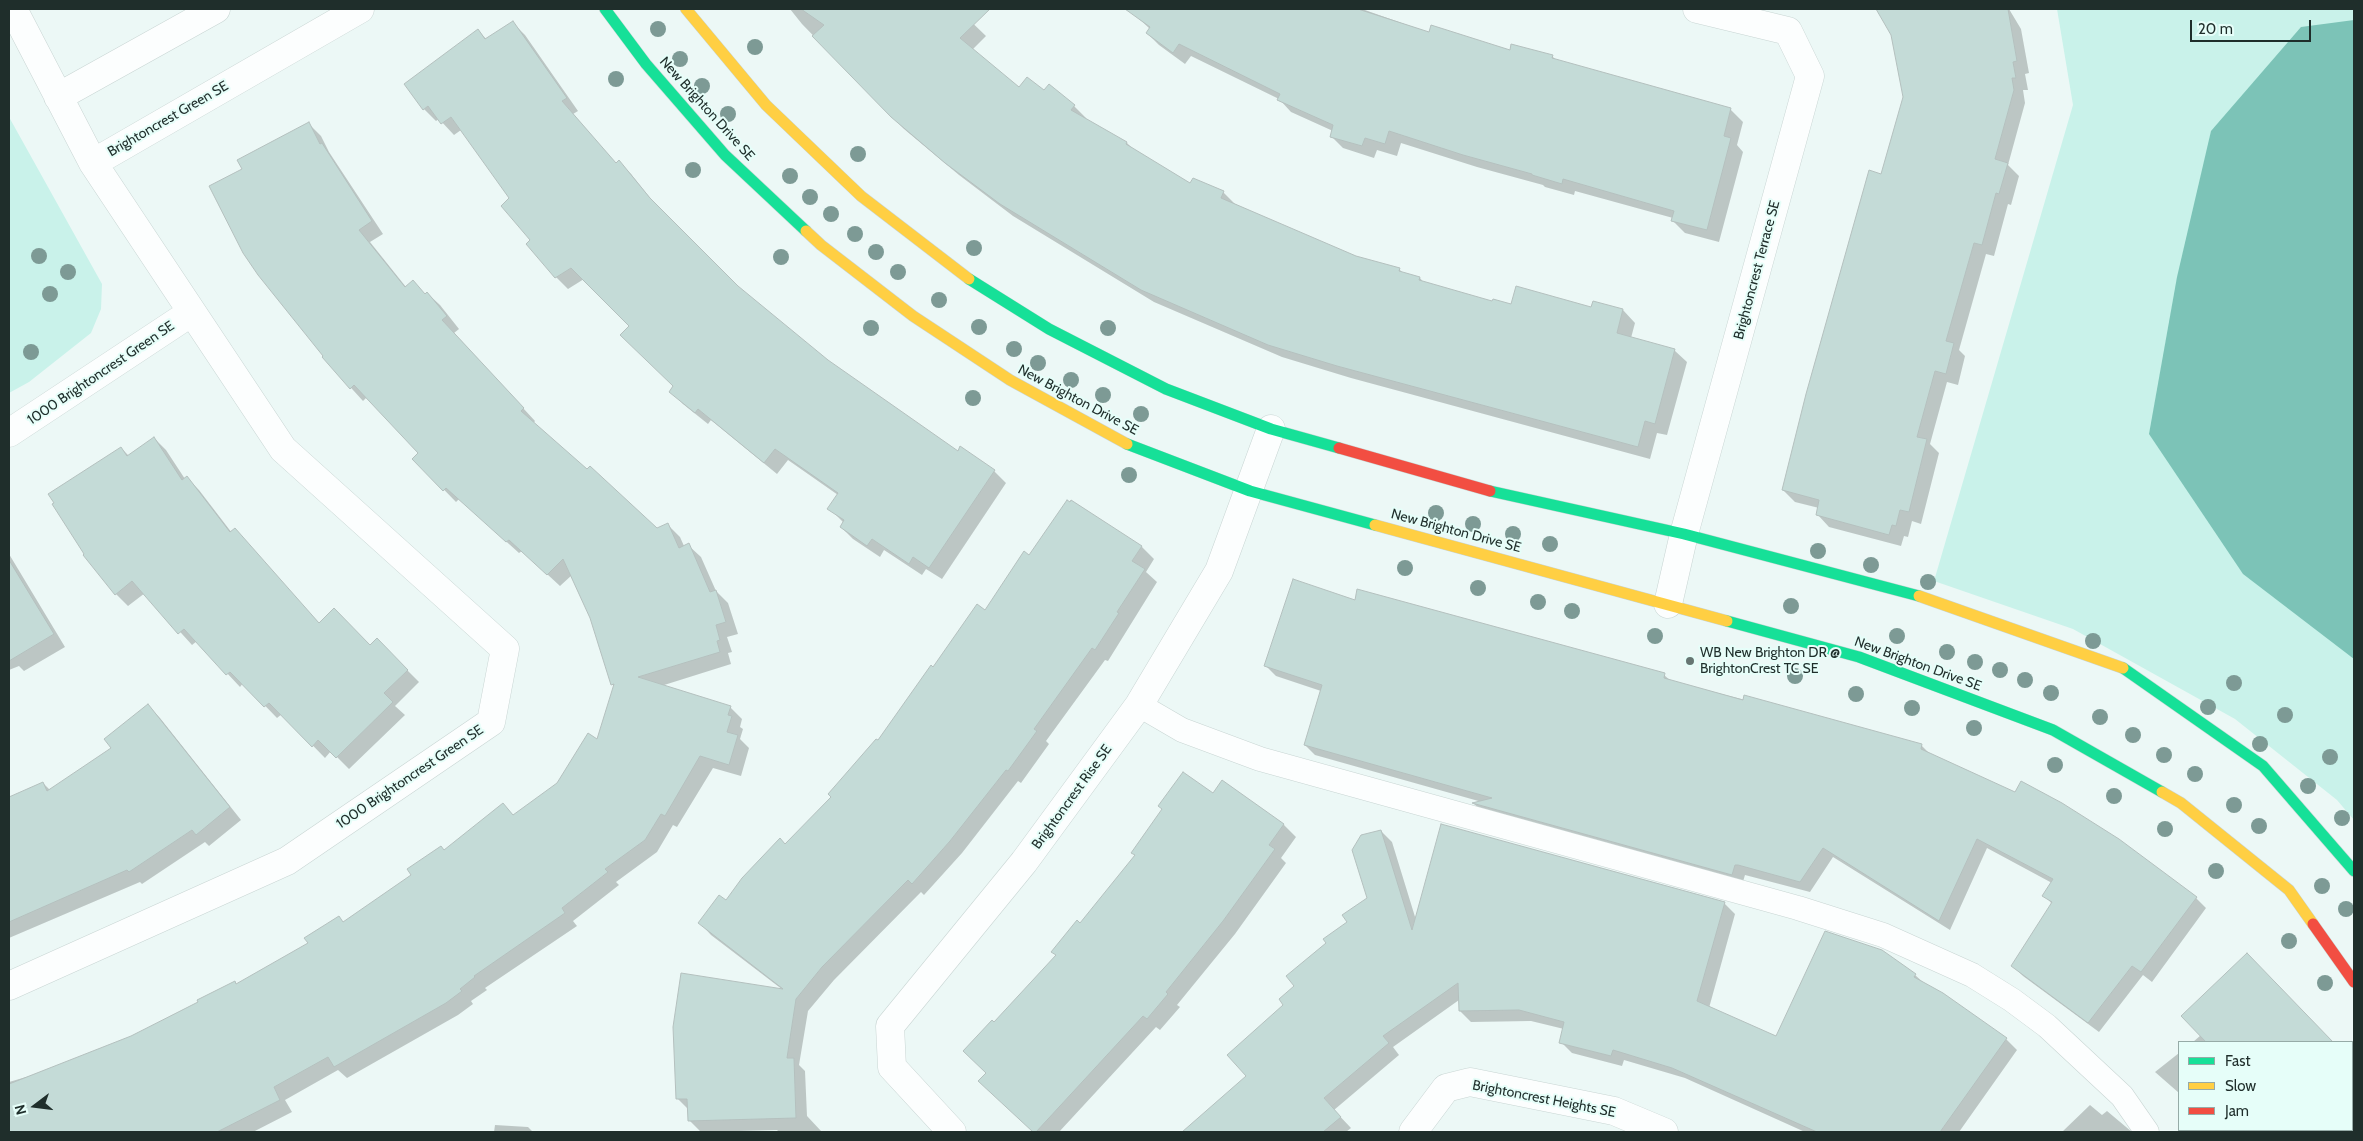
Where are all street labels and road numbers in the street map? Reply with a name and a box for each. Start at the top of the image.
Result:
street label: New Brighton Drive SE [656,54,758,164]
street label: Brightoncrest Green SE [105,78,231,160]
street label: Brightoncrest Terrace SE [1730,199,1784,341]
street label: 1000 Brightoncrest Green SE [24,318,178,428]
street label: New Brighton Drive SE [1015,361,1141,439]
street label: New Brighton Drive SE [1389,506,1523,556]
street label: New Brighton Drive SE [1852,633,1984,695]
street label: 1000 Brightoncrest Green SE [333,722,487,832]
street label: Brightoncrest Rise SE [1028,741,1116,853]
street label: Brightoncrest Heights SE [1471,1077,1617,1121]

